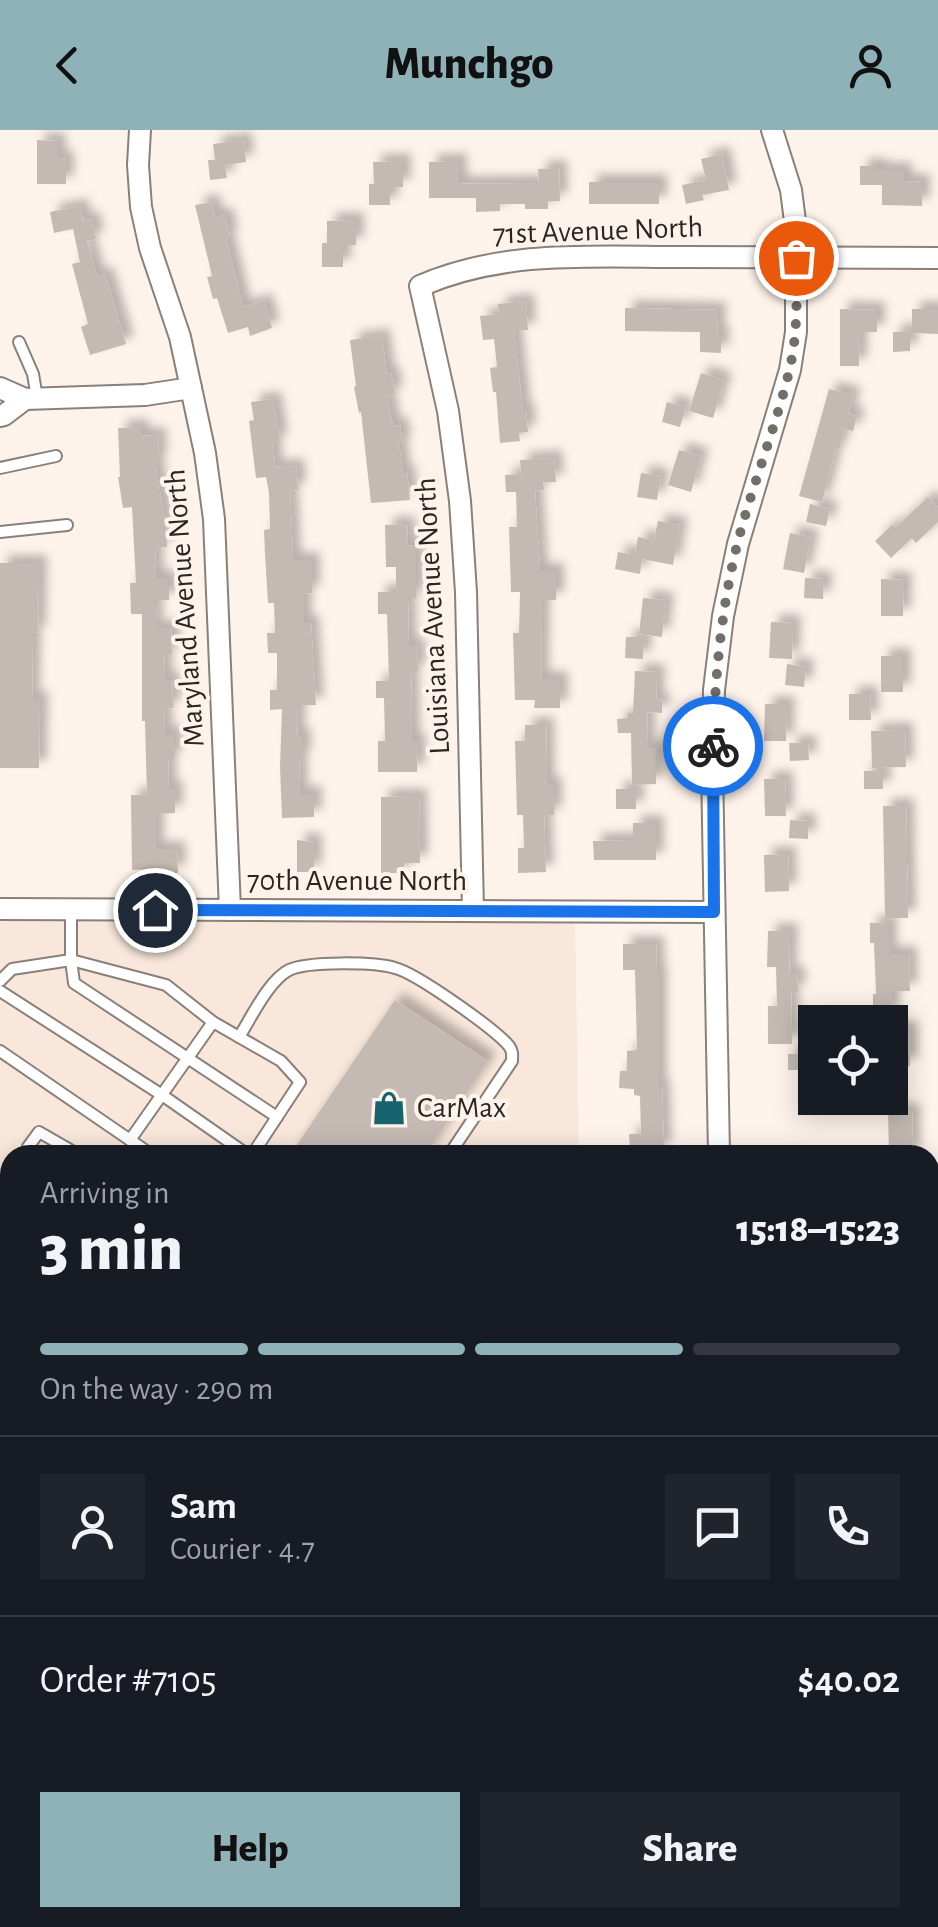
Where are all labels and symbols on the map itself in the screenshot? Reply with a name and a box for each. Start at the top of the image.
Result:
street label: 71st Avenue North [493,212,703,250]
pin [754,216,839,301]
street label: Maryland Avenue North [160,468,210,748]
street label: Louisiana Avenue North [411,477,455,755]
courier [663,696,763,796]
street label: 70th Avenue North [247,866,467,896]
pin [113,868,198,953]
shop icon: CarMax [370,1089,408,1127]
place label: CarMax [417,1093,506,1123]

